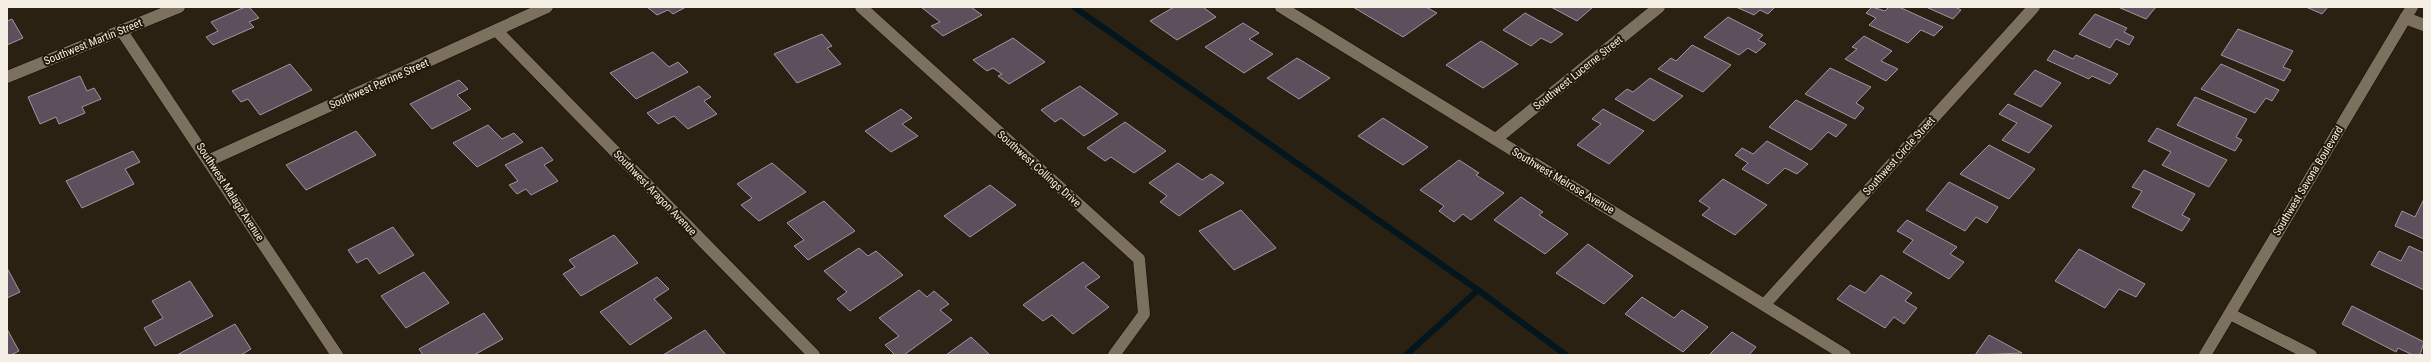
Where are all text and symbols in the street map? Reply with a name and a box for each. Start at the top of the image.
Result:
street label: Southwest Martin Street [42,16,144,68]
street label: Southwest Lucerne Street [1531,33,1625,113]
street label: Southwest Perrine Street [327,56,431,112]
street label: Southwest Circle Street [1860,114,1938,198]
street label: Southwest Savona Boulevard [2270,124,2346,238]
street label: Southwest Collings Drive [995,128,1083,210]
street label: Southwest Malaga Avenue [193,140,267,244]
street label: Southwest Melrose Avenue [1509,145,1617,217]
street label: Southwest Aragon Avenue [611,148,699,238]

